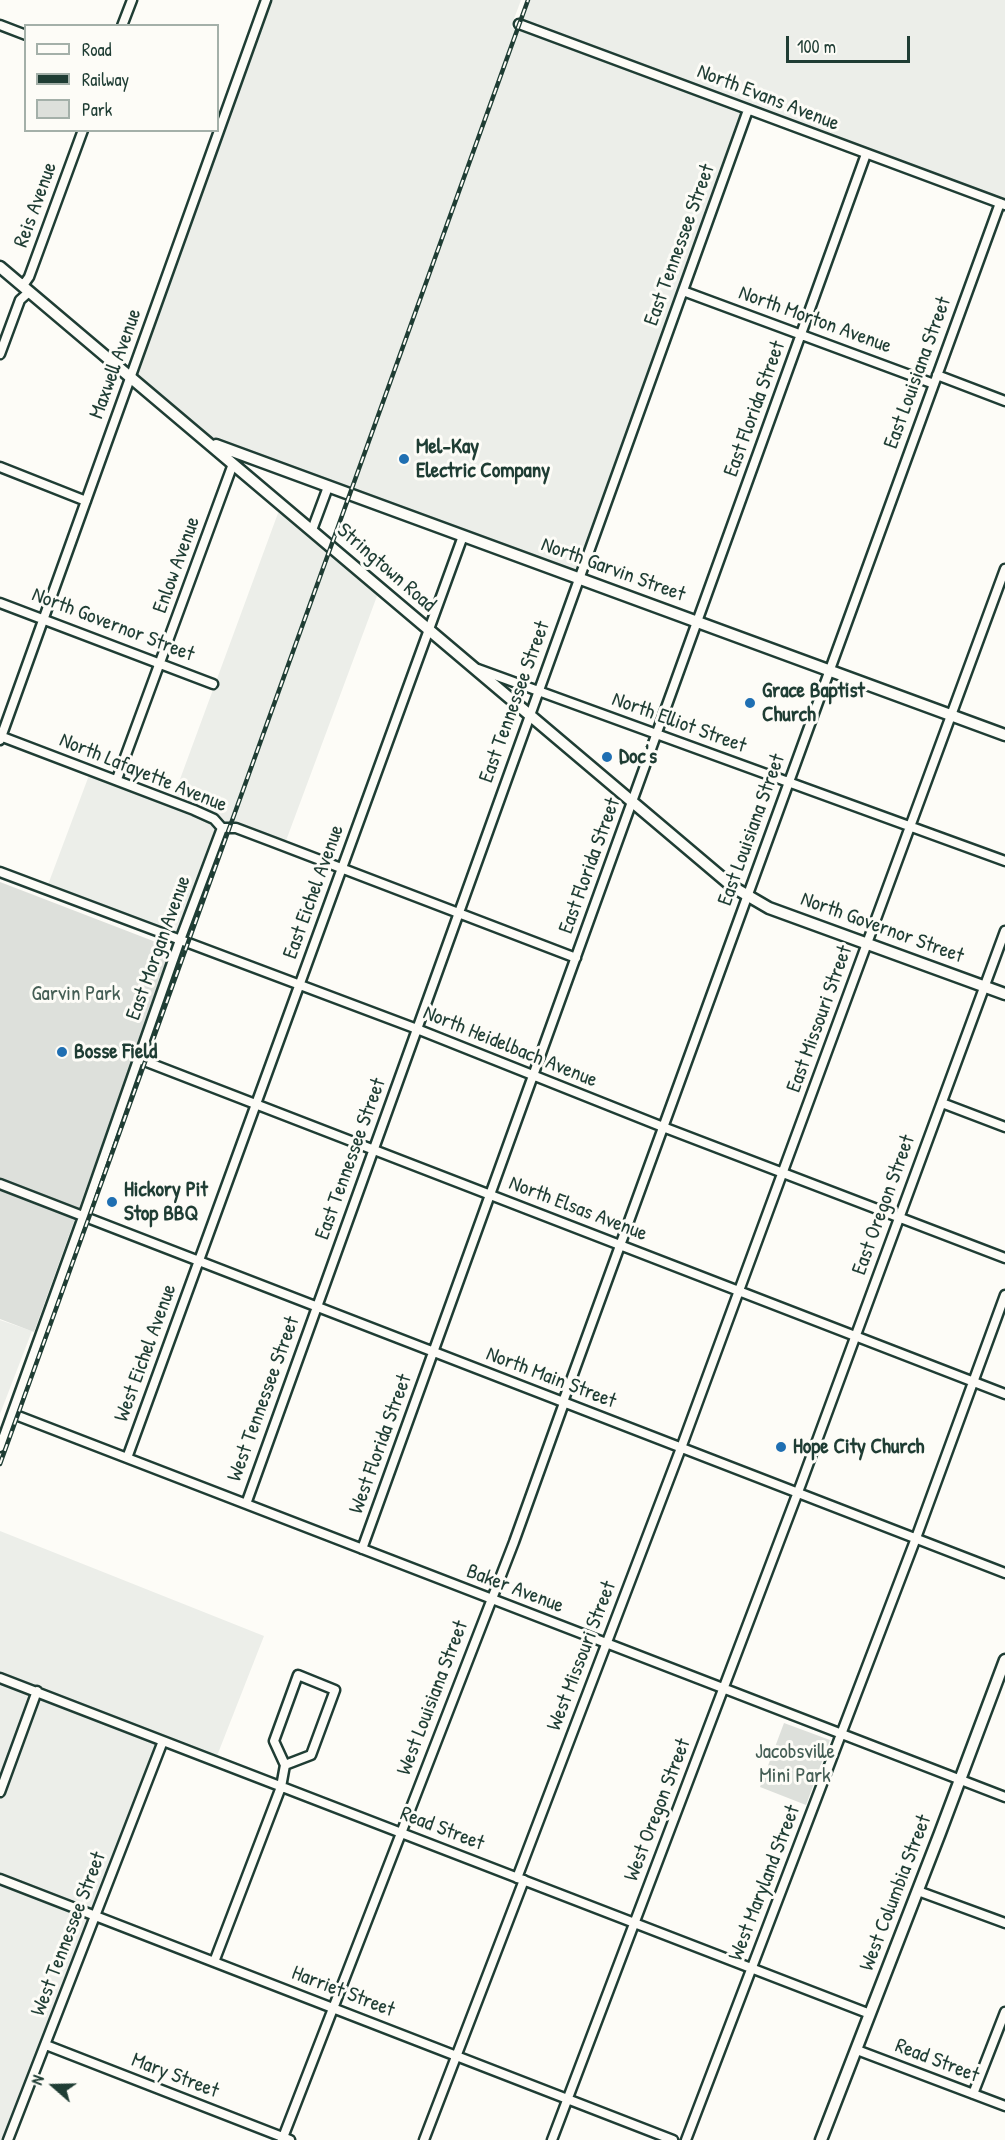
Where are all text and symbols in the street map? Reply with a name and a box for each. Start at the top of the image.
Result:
legend [24,24,219,132]
scale bar [789,24,914,62]
text: 100 m [797,34,836,59]
text: Road [82,37,112,62]
street label: North Evans Avenue [693,59,843,137]
text: Railway [82,67,129,92]
text: Park [82,97,112,122]
street label: Reis Avenue [9,159,63,251]
street label: East Tennessee Street [639,161,721,329]
street label: North Morton Avenue [735,281,895,359]
street label: East Louisiana Street [879,294,957,452]
street label: Maxwell Avenue [84,305,148,423]
street label: East Florida Street [719,338,791,480]
place label: Mel-Kay Electric Company [416,434,550,484]
marker: Mel-Kay Electric Company [397,452,411,466]
street label: Enlow Avenue [148,513,206,617]
street label: Stringtown Road [331,518,441,618]
street label: North Garvin Street [538,532,688,608]
street label: North Governor Street [28,582,198,668]
street label: East Tennessee Street [474,618,556,786]
place label: Grace Baptist Church [762,678,865,728]
street label: North Elliot Street [608,687,750,759]
marker: Grace Baptist Church [743,696,757,710]
street label: North Lafayette Avenue [56,728,230,818]
place label: Doc's [619,744,657,770]
marker: Doc's [600,750,614,764]
street label: East Louisiana Street [713,751,791,909]
street label: East Florida Street [554,795,626,937]
street label: East Eichel Avenue [278,822,350,962]
street label: East Morgan Avenue [121,872,197,1024]
street label: North Governor Street [797,887,967,969]
street label: East Missouri Street [782,942,858,1096]
park label: Garvin Park [32,981,120,1007]
street label: North Heidelbach Avenue [419,1001,601,1093]
place label: Bosse Field [74,1039,157,1065]
marker: Bosse Field [55,1045,69,1059]
street label: East Tennessee Street [310,1075,392,1243]
street label: East Oregon Street [847,1132,921,1278]
street label: North Elsas Avenue [505,1171,651,1247]
place label: Hickory Pit Stop BBQ [124,1177,208,1227]
marker: Hickory Pit Stop BBQ [105,1195,119,1209]
street label: West Eichel Avenue [109,1281,183,1425]
street label: West Tennessee Street [222,1313,306,1485]
street label: North Main Street [482,1342,620,1414]
street label: West Florida Street [344,1371,418,1517]
place label: Hope City Church [793,1434,924,1460]
marker: Hope City Church [774,1440,788,1454]
street label: Baker Avenue [463,1559,567,1619]
street label: West Missouri Street [542,1578,622,1734]
street label: West Louisiana Street [392,1617,474,1779]
street label: West Oregon Street [619,1735,697,1885]
park label: Jacobsville Mini Park [755,1739,835,1789]
street label: Read Street [396,1801,488,1857]
street label: West Maryland Street [724,1802,806,1964]
street label: West Columbia Street [855,1811,937,1975]
street label: West Tennessee Street [26,1848,112,2020]
street label: Harriet Street [288,1961,398,2023]
street label: Read Street [891,2033,983,2089]
street label: Mary Street [128,2048,222,2104]
north arrow [24,2056,84,2116]
text: N [25,2072,49,2088]

